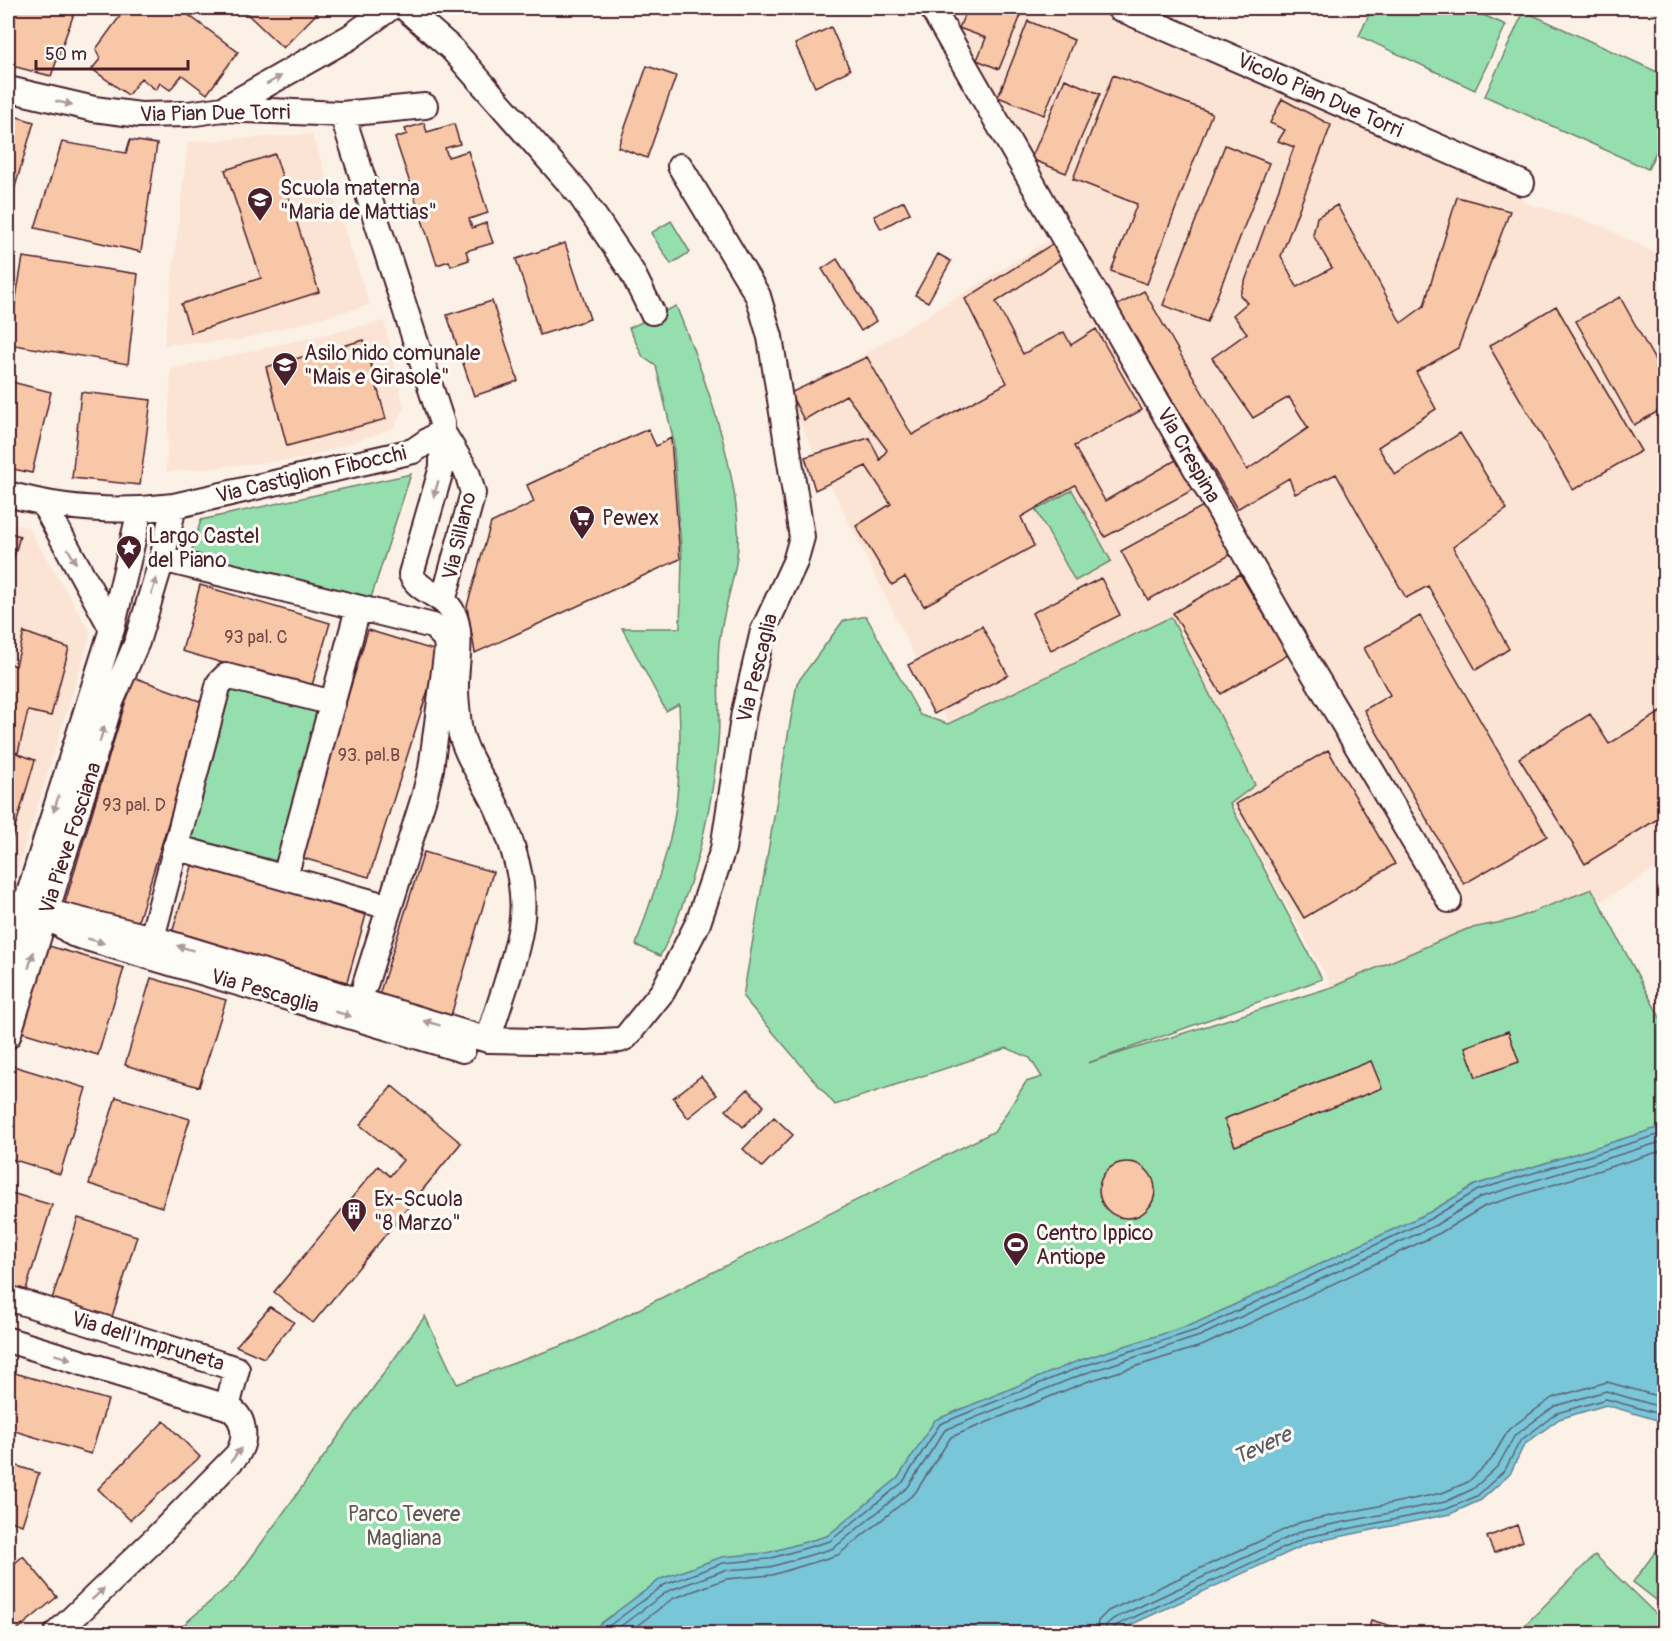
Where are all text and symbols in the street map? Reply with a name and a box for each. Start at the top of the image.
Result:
scale bar [36,33,188,71]
text: 50 m [45,43,87,66]
street label: Vicolo Pian Due Torri [1233,47,1407,144]
one-way arrow [266,75,282,86]
one-way arrow [55,98,74,108]
street label: Via Pian Due Torri [140,99,291,128]
place label: Scuola materna "Maria de Mattias" [280,175,437,226]
school or university icon: Scuola materna "Maria de Mattias" [245,185,275,223]
place label: Asilo nido comunale "Mais e Girasole" [304,340,481,391]
school or university icon: Asilo nido comunale "Mais e Girasole" [270,350,300,388]
street label: Via Crespina [1150,403,1227,508]
street label: Via Castiglion Fibocchi [213,439,409,510]
one-way arrow [431,480,440,498]
street label: Via Sillano [436,490,483,583]
supermarket icon: Pewex [567,503,597,541]
place label: Pewex [602,505,659,532]
place label: Largo Castel del Piano [148,523,259,574]
place icon: Largo Castel del Piano [114,533,144,571]
one-way arrow [67,548,77,565]
one-way arrow [150,577,159,595]
street label: Via Pescaglia [731,611,784,725]
house number: 93 pal. C [224,626,288,649]
one-way arrow [98,725,107,743]
house number: 93. pal.B [338,744,400,767]
street label: Via Pieve Fosciana [33,759,108,918]
house number: 93 pal. D [102,794,166,817]
one-way arrow [51,795,60,813]
one-way arrow [87,937,105,946]
one-way arrow [176,943,194,952]
one-way arrow [27,951,36,969]
street label: Via Pescaglia [208,963,322,1020]
one-way arrow [335,1010,353,1019]
one-way arrow [423,1018,441,1027]
place label: Ex-Scuola "8 Marzo" [374,1186,463,1237]
building icon: Ex-Scuola "8 Marzo" [339,1196,369,1234]
place label: Centro Ippico Antiope [1036,1220,1153,1271]
sports icon: Centro Ippico Antiope [1001,1230,1031,1268]
street label: Via dell'Impruneta [68,1305,228,1378]
one-way arrow [54,1353,72,1362]
water label: Tevere [1229,1419,1298,1471]
one-way arrow [229,1448,241,1463]
park label: Parco Tevere Magliana [348,1501,461,1552]
one-way arrow [91,1587,105,1601]

